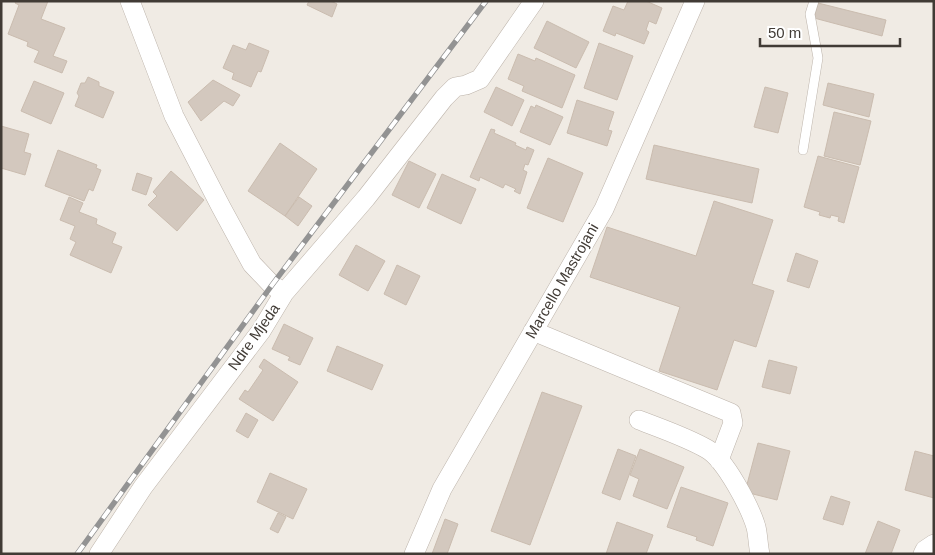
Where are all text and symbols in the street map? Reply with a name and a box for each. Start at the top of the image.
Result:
scale bar [760,15,900,47]
text: 50 m [768,24,801,41]
street label: Marcello Mastrojani [522,220,601,341]
street label: Ndre Mjeda [224,300,283,373]

